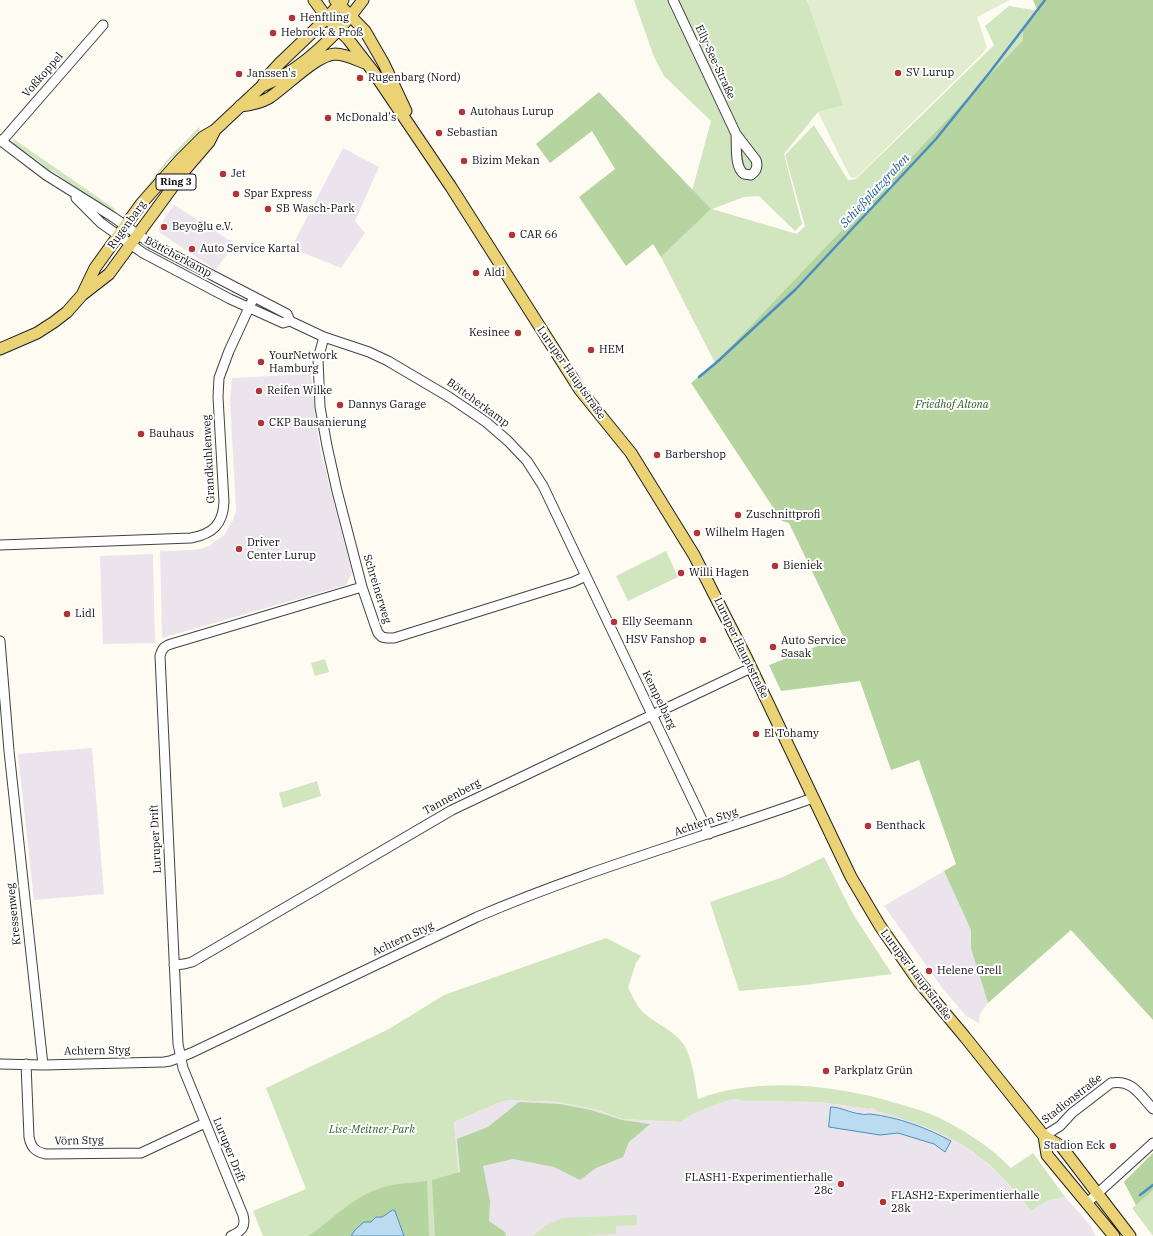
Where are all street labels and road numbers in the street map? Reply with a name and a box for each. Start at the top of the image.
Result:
street label: Elly-See-Straße [692,23,738,101]
street label: Voßkoppel [20,50,66,100]
road number: Ring 3 [156,174,196,190]
street label: Rugenbarg [105,198,149,252]
street label: Böttcherkamp [142,234,214,280]
street label: Luruper Hauptstraße [534,324,608,422]
street label: Böttcherkamp [444,376,512,430]
street label: Grandkuhlenweg [200,414,218,504]
street label: Schreinerweg [360,553,394,625]
street label: Luruper Hauptstraße [711,596,771,700]
street label: Kempelbarg [639,669,679,731]
street label: Tannenberg [421,776,483,818]
street label: Luruper Drift [148,804,164,874]
street label: Achtern Styg [673,805,739,839]
street label: Kressenweg [4,882,24,946]
street label: Achtern Styg [370,919,436,959]
street label: Luruper Hauptstraße [878,927,954,1023]
street label: Achtern Styg [64,1044,130,1058]
street label: Stadionstraße [1039,1071,1105,1127]
street label: Luruper Drift [210,1116,248,1184]
street label: Vörn Styg [54,1134,104,1148]

